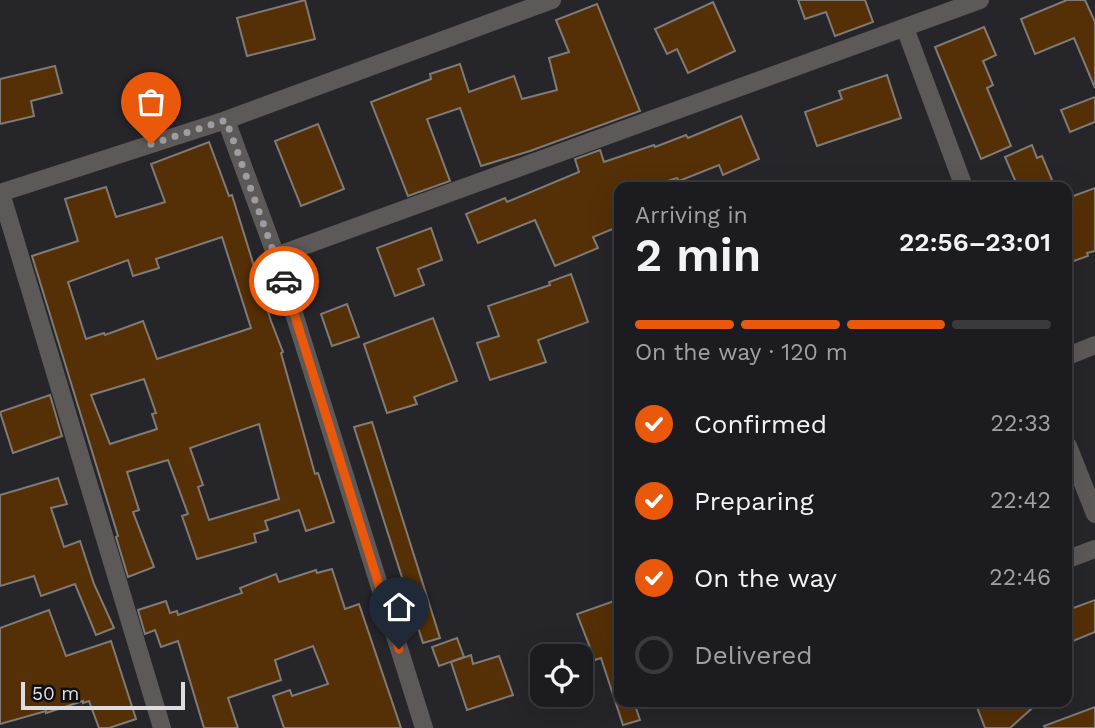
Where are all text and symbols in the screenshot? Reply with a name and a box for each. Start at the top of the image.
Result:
pin [121,72,181,144]
icon: bag [132,83,170,121]
text: Arriving in [635,202,748,229]
text: 22:56–23:01 [899,227,1051,257]
text: 2 min [635,228,761,282]
courier [249,246,319,316]
icon: car [265,262,303,300]
text: On the way · 120 m [635,339,848,366]
icon: check [635,405,673,443]
text: Confirmed [694,409,827,439]
text: 22:33 [991,410,1051,437]
icon: check [635,482,673,520]
text: Preparing [694,486,814,516]
text: 22:42 [990,487,1051,514]
icon: check [635,559,673,597]
text: On the way [694,563,837,593]
text: 22:46 [989,564,1051,591]
pin [369,577,429,649]
icon: home [380,588,418,626]
text: Delivered [694,640,813,670]
map controls [530,644,593,707]
button: locate [530,644,593,707]
scale bar [21,679,186,711]
text: 50 m [32,682,79,705]

